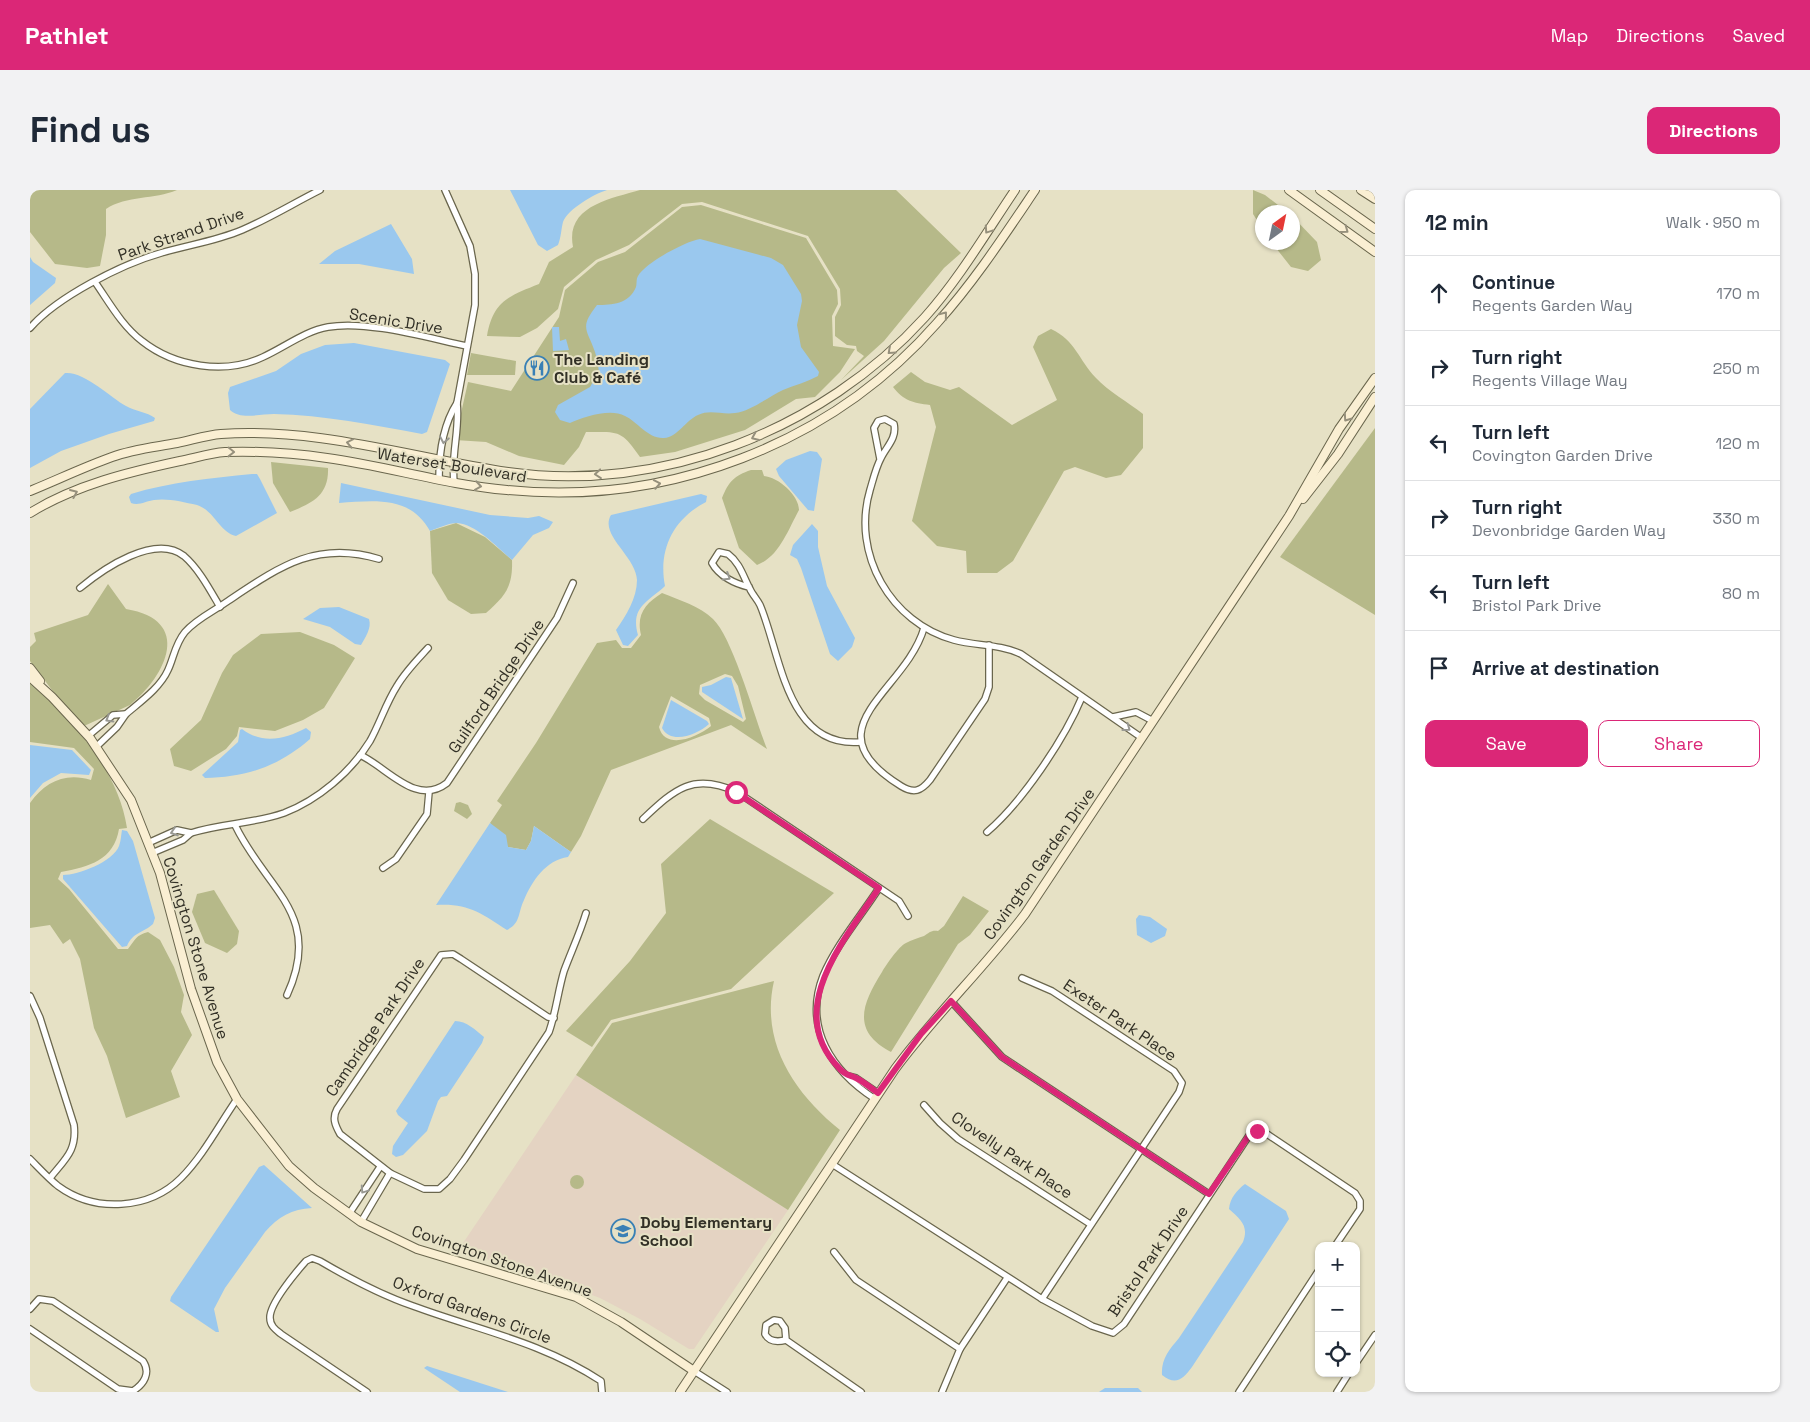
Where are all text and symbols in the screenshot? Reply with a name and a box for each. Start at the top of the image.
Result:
text: Pathlet [25,20,109,51]
text: Map [1551,24,1588,47]
text: Directions [1616,24,1705,47]
text: Saved [1733,24,1785,47]
button: Directions [1647,107,1780,154]
text: Find us [30,108,151,152]
street label: Park Strand Drive [115,203,247,265]
north arrow [1255,205,1300,250]
text: 12 min [1425,209,1489,236]
text: Walk · 950 m [1666,212,1760,233]
one-way arrow [985,225,994,234]
one-way arrow [1339,225,1348,233]
text: Continue [1472,270,1555,295]
icon: ahead [1425,279,1453,307]
text: 170 m [1716,283,1760,304]
text: Regents Garden Way [1472,295,1633,316]
street label: Scenic Drive [348,303,444,339]
one-way arrow [938,312,946,321]
one-way arrow [888,345,897,354]
text: Turn right [1472,345,1562,370]
place label: The Landing Club & Café [554,349,649,388]
icon: right [1425,354,1453,382]
restaurant icon: The Landing Club & Café [524,355,550,381]
text: 250 m [1713,358,1760,379]
text: Regents Village Way [1472,370,1628,391]
one-way arrow [1344,412,1353,421]
text: Turn left [1472,420,1550,445]
icon: left [1425,429,1453,457]
one-way arrow [751,431,760,442]
text: 120 m [1716,433,1760,454]
one-way arrow [439,435,449,444]
one-way arrow [346,439,355,449]
street label: Waterset Boulevard [376,443,528,487]
text: Covington Garden Drive [1472,445,1653,466]
one-way arrow [227,447,235,457]
one-way arrow [593,468,601,479]
one-way arrow [653,479,661,490]
one-way arrow [473,480,482,490]
one-way arrow [69,488,78,499]
text: Turn right [1472,495,1562,520]
icon: right [1425,504,1453,532]
text: 330 m [1713,508,1760,529]
text: Devonbridge Garden Way [1472,520,1666,541]
text: Turn left [1472,570,1550,595]
one-way arrow [721,571,730,581]
icon: left [1425,579,1453,607]
text: 80 m [1722,583,1760,604]
text: Bristol Park Drive [1472,595,1602,616]
street label: Guilford Bridge Drive [443,615,549,757]
icon: arrive [1425,654,1453,682]
text: Arrive at destination [1472,656,1660,681]
one-way arrow [106,713,115,723]
button: Save [1425,720,1588,767]
button: Share [1598,720,1760,767]
one-way arrow [1121,722,1130,730]
route start [725,781,748,804]
street label: Covington Garden Drive [979,784,1099,944]
one-way arrow [170,827,179,837]
street label: Covington Stone Avenue [158,854,234,1042]
street label: Cambridge Park Drive [321,953,429,1101]
street label: Exeter Park Place [1059,974,1181,1066]
street label: Clovelly Park Place [947,1107,1077,1203]
route end [1246,1120,1269,1143]
one-way arrow [361,1185,370,1194]
street label: Bristol Park Drive [1103,1201,1193,1321]
place label: Doby Elementary School [640,1212,772,1251]
school or university icon: Doby Elementary School [610,1218,636,1244]
street label: Covington Stone Avenue [409,1220,595,1302]
map controls [1315,1242,1360,1377]
button: + [1315,1242,1360,1287]
street label: Oxford Gardens Circle [390,1271,554,1349]
button: − [1315,1287,1360,1332]
button: locate [1315,1332,1360,1377]

